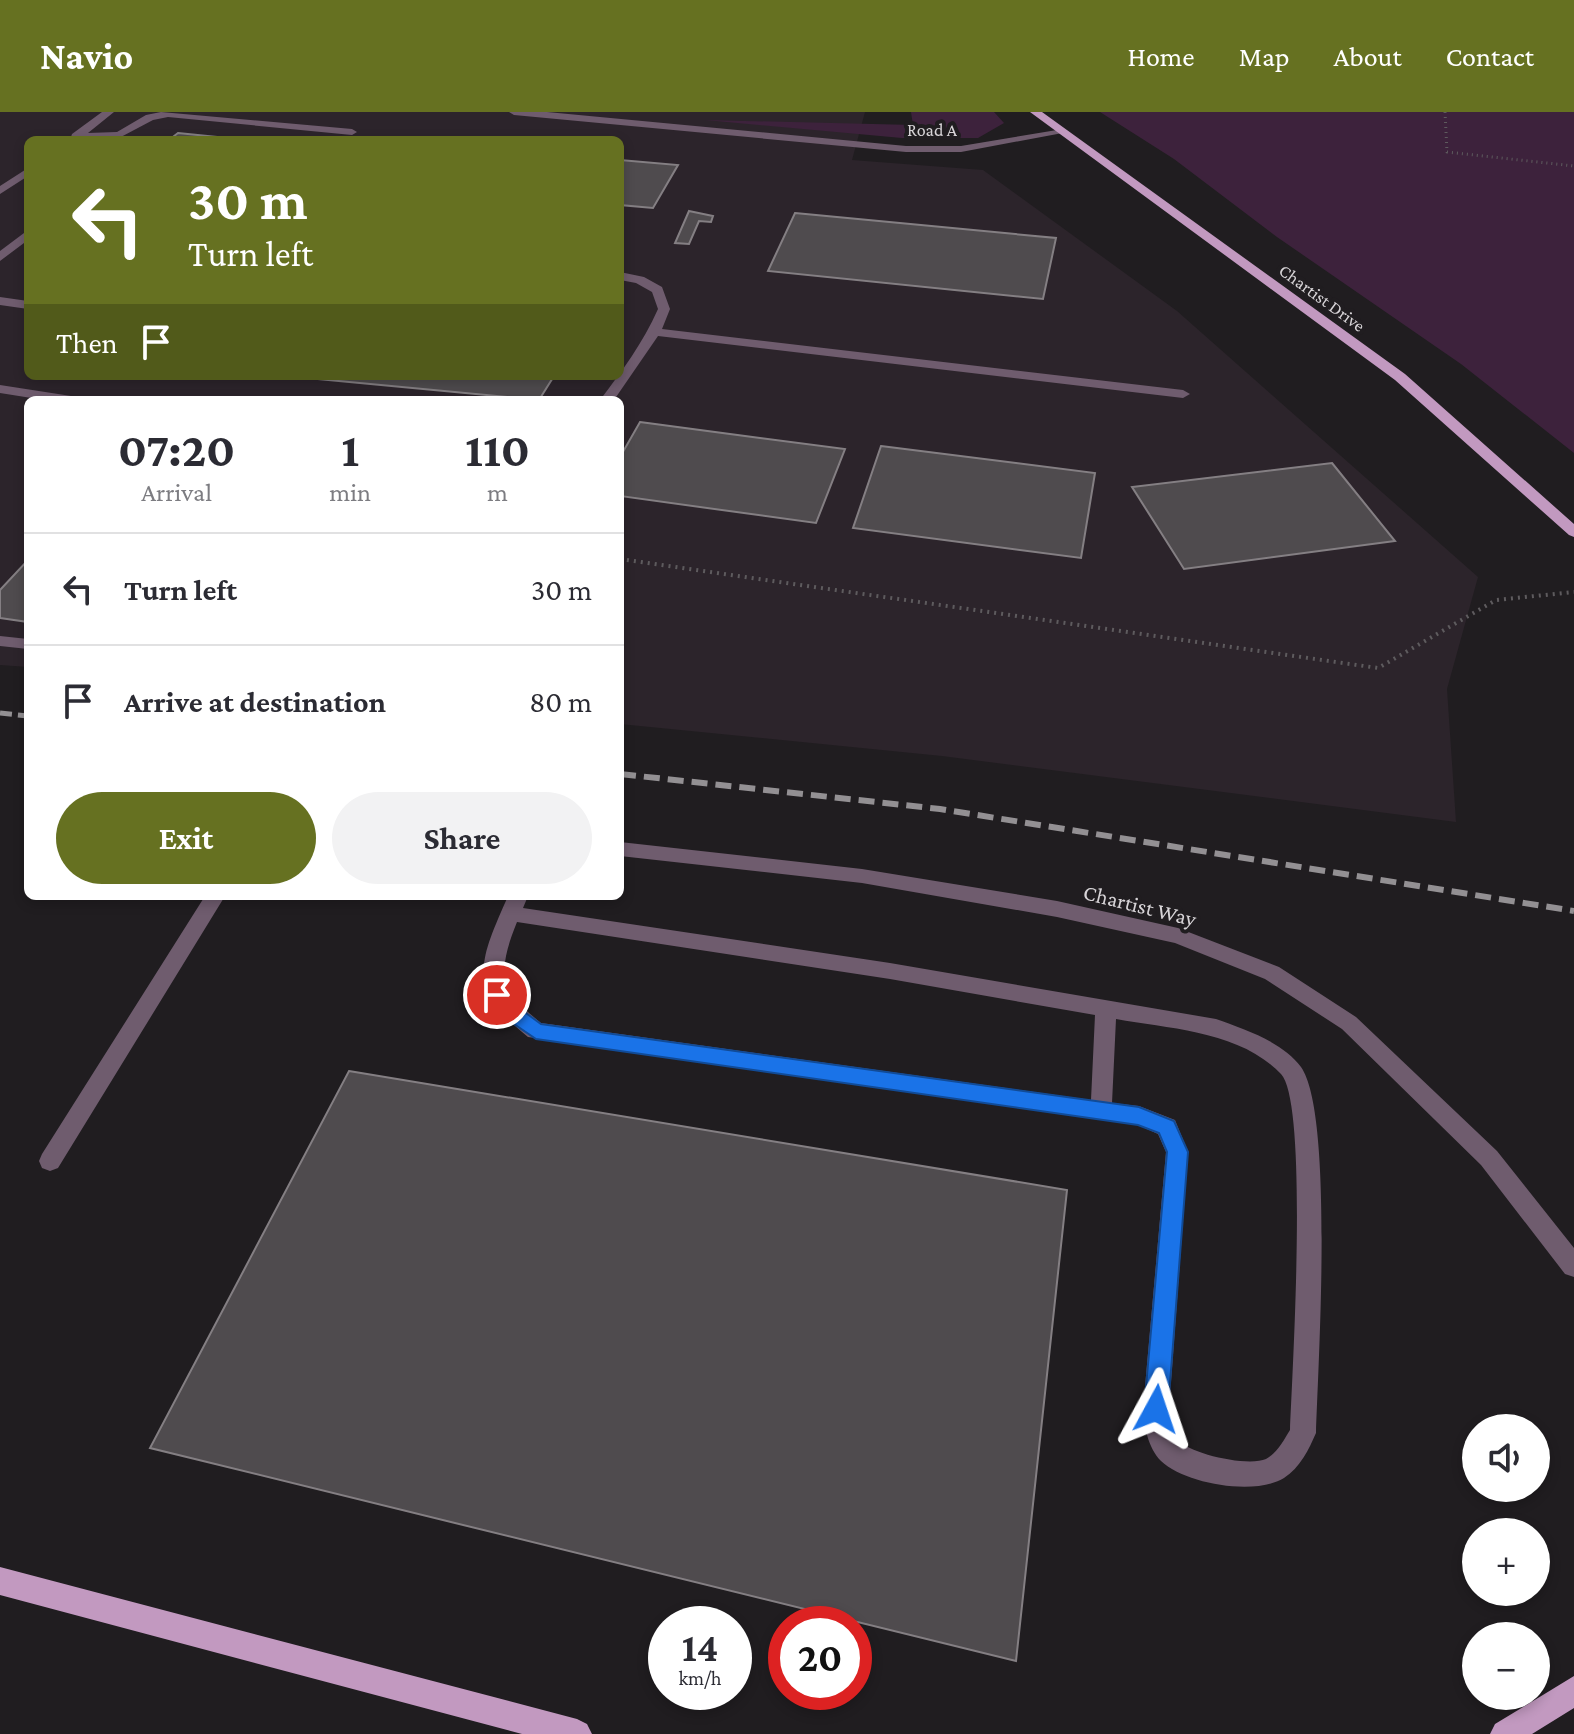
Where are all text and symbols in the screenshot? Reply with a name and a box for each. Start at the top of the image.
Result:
text: Navio [40,35,133,77]
text: Home [1128,41,1195,72]
text: Map [1239,41,1290,72]
text: About [1334,41,1402,72]
text: Contact [1446,41,1534,72]
street label: Road A [907,120,958,140]
icon: left [56,168,160,272]
text: 30 m [188,169,308,231]
text: Turn left [188,234,313,274]
street label: Chartist Drive [1275,260,1369,336]
icon: arrive [134,320,178,364]
text: Then [56,326,118,359]
text: 07:20 [118,423,235,476]
text: 1 [341,423,359,476]
text: 110 [465,423,530,476]
text: Arrival [141,478,212,507]
text: min [329,478,371,507]
text: m [487,478,508,507]
icon: left [56,567,100,611]
text: Turn left [124,573,237,606]
text: 30 m [531,573,592,606]
icon: arrive [56,679,100,723]
text: Arrive at destination [124,685,386,718]
text: 80 m [529,685,592,718]
button: Exit [56,792,316,884]
button: Share [332,792,592,884]
street label: Chartist Way [1081,879,1200,932]
pin [463,961,531,1029]
icon: arrive [475,973,519,1017]
position arrow [1114,1367,1198,1451]
map controls [1462,1414,1550,1710]
button: sound [1462,1414,1550,1502]
button: + [1462,1518,1550,1606]
speed limit sign: 20 [768,1606,872,1710]
button: − [1462,1622,1550,1710]
text: 14 [682,1625,718,1670]
text: km/h [678,1667,722,1689]

